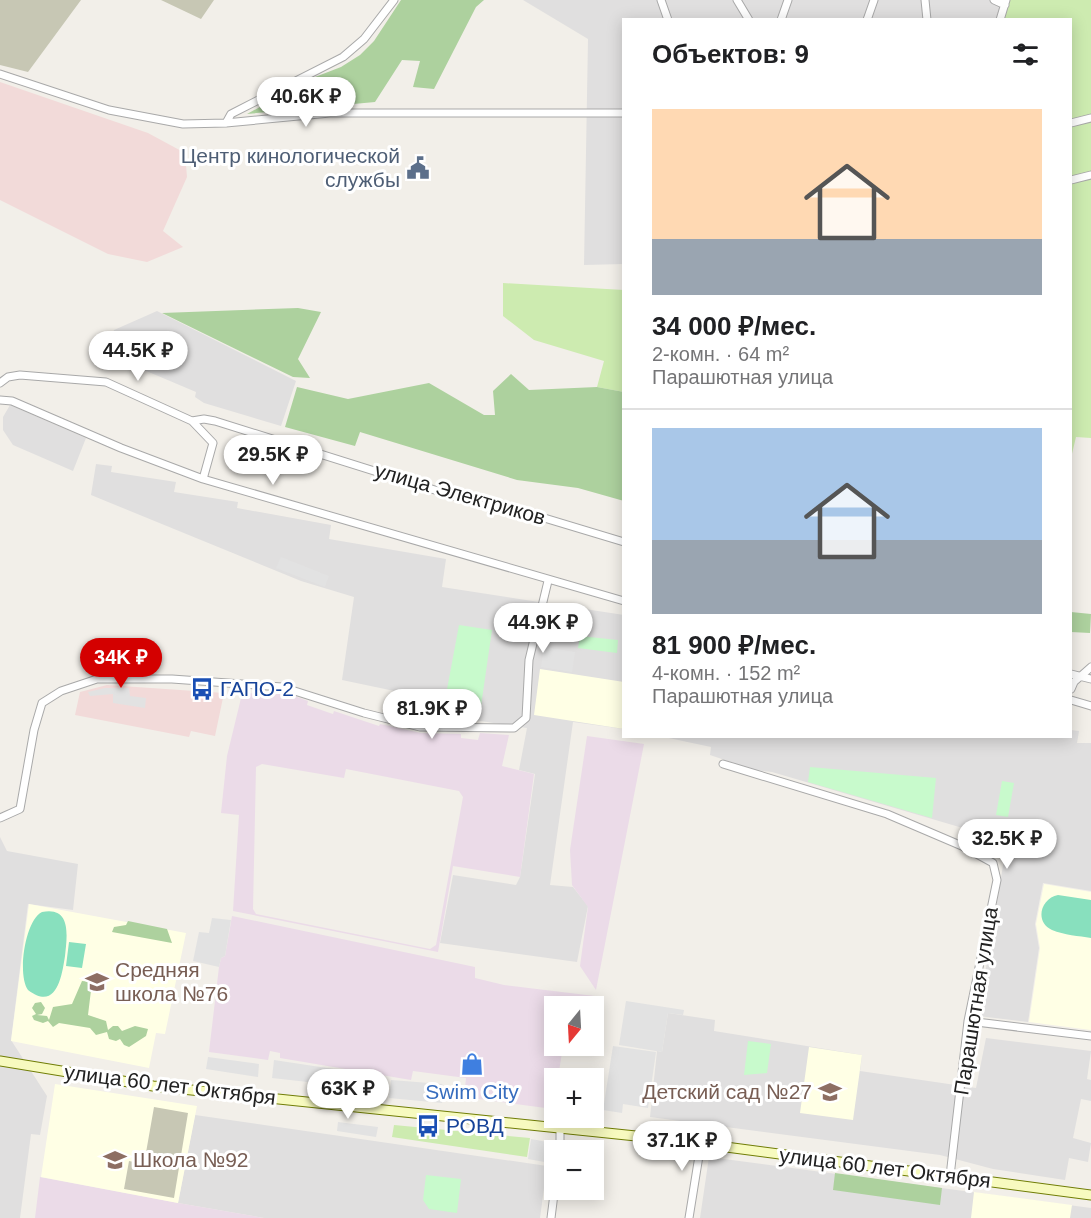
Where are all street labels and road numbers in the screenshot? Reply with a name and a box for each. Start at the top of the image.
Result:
street label: улица Электриков [372,458,548,529]
street label: Парашютная улица [949,905,1002,1097]
street label: улица 60 лет Октября [63,1060,277,1109]
street label: улица 60 лет Октября [778,1143,992,1192]

